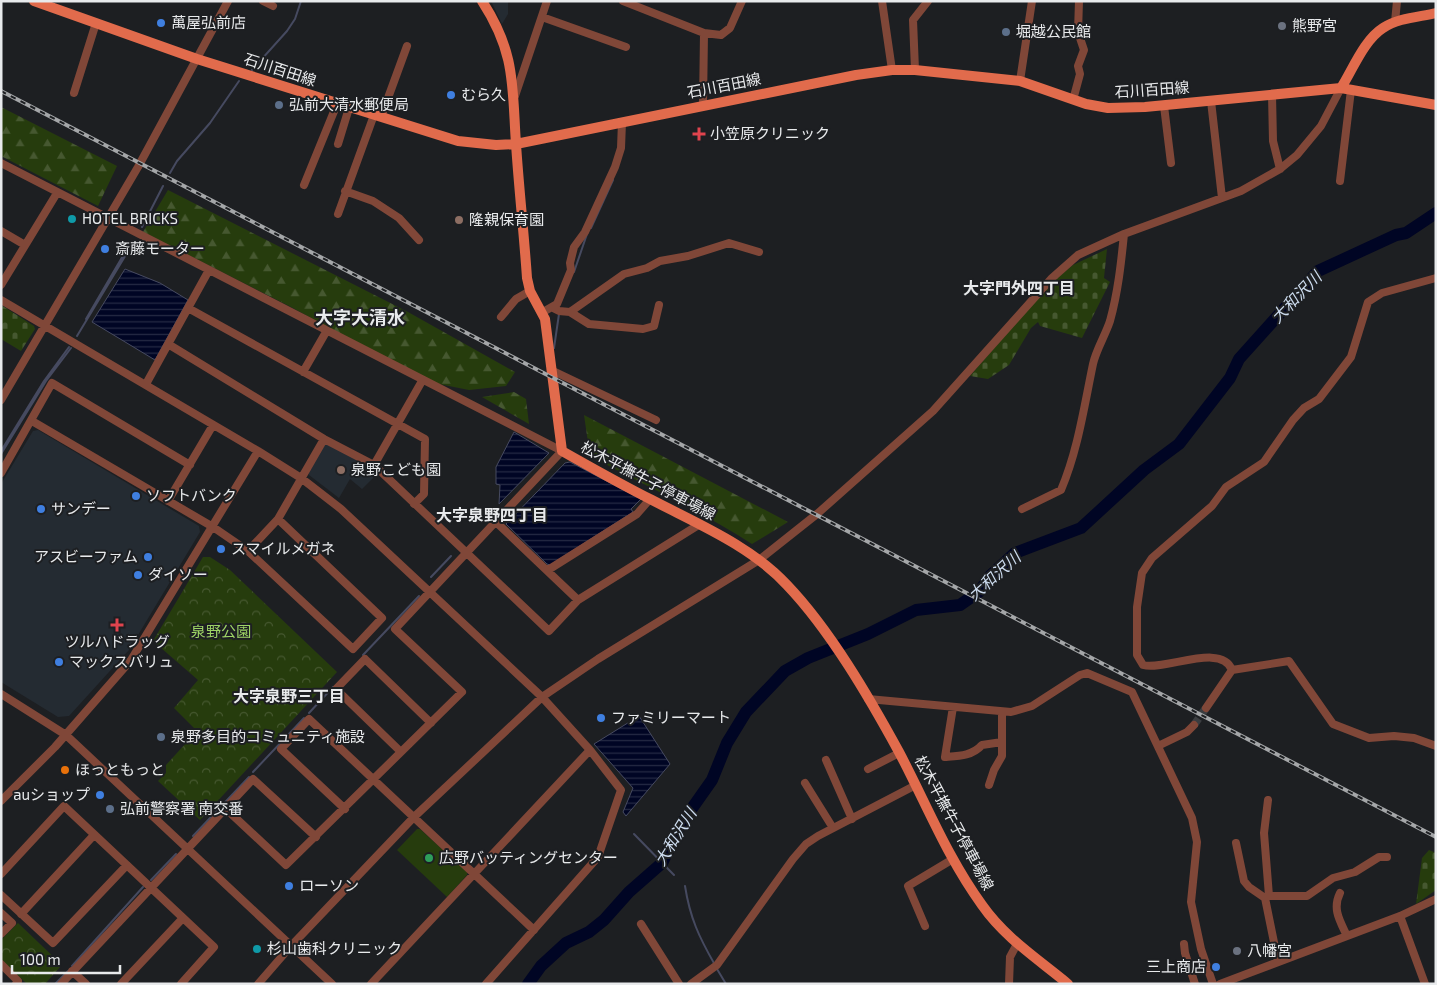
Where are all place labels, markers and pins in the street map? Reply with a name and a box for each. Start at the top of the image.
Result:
place label: 萬屋弘前店 [171,13,246,31]
place label: 熊野宮 [1292,16,1337,34]
marker: 萬屋弘前店 [155,17,167,29]
marker: 熊野宮 [1276,20,1288,32]
place label: 堀越公民館 [1016,22,1091,40]
marker: 堀越公民館 [1000,26,1012,38]
place label: むら久 [461,85,506,103]
marker: むら久 [445,89,457,101]
place label: 弘前大清水郵便局 [289,95,409,113]
marker: 弘前大清水郵便局 [273,99,285,111]
place label: 小笠原クリニック [710,124,830,142]
marker: 小笠原クリニック [692,127,706,141]
place label: HOTEL BRICKS [82,209,178,227]
place label: 隆親保育園 [469,210,544,228]
marker: HOTEL BRICKS [66,213,78,225]
marker: 隆親保育園 [453,214,465,226]
place label: 斎藤モーター [115,239,205,257]
marker: 斎藤モーター [99,243,111,255]
place label: 泉野こども園 [351,460,441,478]
marker: 泉野こども園 [335,464,347,476]
place label: ソフトバンク [146,486,237,504]
marker: ソフトバンク [130,490,142,502]
place label: サンデー [51,499,111,517]
marker: サンデー [35,503,47,515]
place label: スマイルメガネ [231,539,336,557]
marker: スマイルメガネ [215,543,227,555]
place label: アスビーファム [34,547,138,565]
marker: アスビーファム [142,551,154,563]
place label: ダイソー [148,565,208,583]
marker: ダイソー [132,569,144,581]
marker: ツルハドラッグ [111,619,123,631]
place label: ツルハドラッグ [64,632,170,650]
place label: マックスバリュ [69,652,174,670]
marker: マックスバリュ [53,656,65,668]
place label: ファミリーマート [611,708,731,726]
marker: ファミリーマート [595,712,607,724]
place label: 泉野多目的コミュニティ施設 [171,727,365,745]
marker: 泉野多目的コミュニティ施設 [155,731,167,743]
place label: ほっともっと [75,760,165,778]
marker: ほっともっと [59,764,71,776]
place label: auショップ [13,785,90,803]
marker: auショップ [94,789,106,801]
place label: 弘前警察署 南交番 [120,799,243,817]
marker: 弘前警察署 南交番 [104,803,116,815]
place label: 広野バッティングセンター [439,848,618,866]
marker: 広野バッティングセンター [423,852,435,864]
place label: ローソン [299,876,359,894]
marker: ローソン [283,880,295,892]
place label: 杉山歯科クリニック [267,939,402,957]
place label: 八幡宮 [1247,941,1292,959]
marker: 杉山歯科クリニック [251,943,263,955]
marker: 八幡宮 [1231,945,1243,957]
place label: 三上商店 [1146,957,1206,975]
marker: 三上商店 [1210,961,1222,973]

